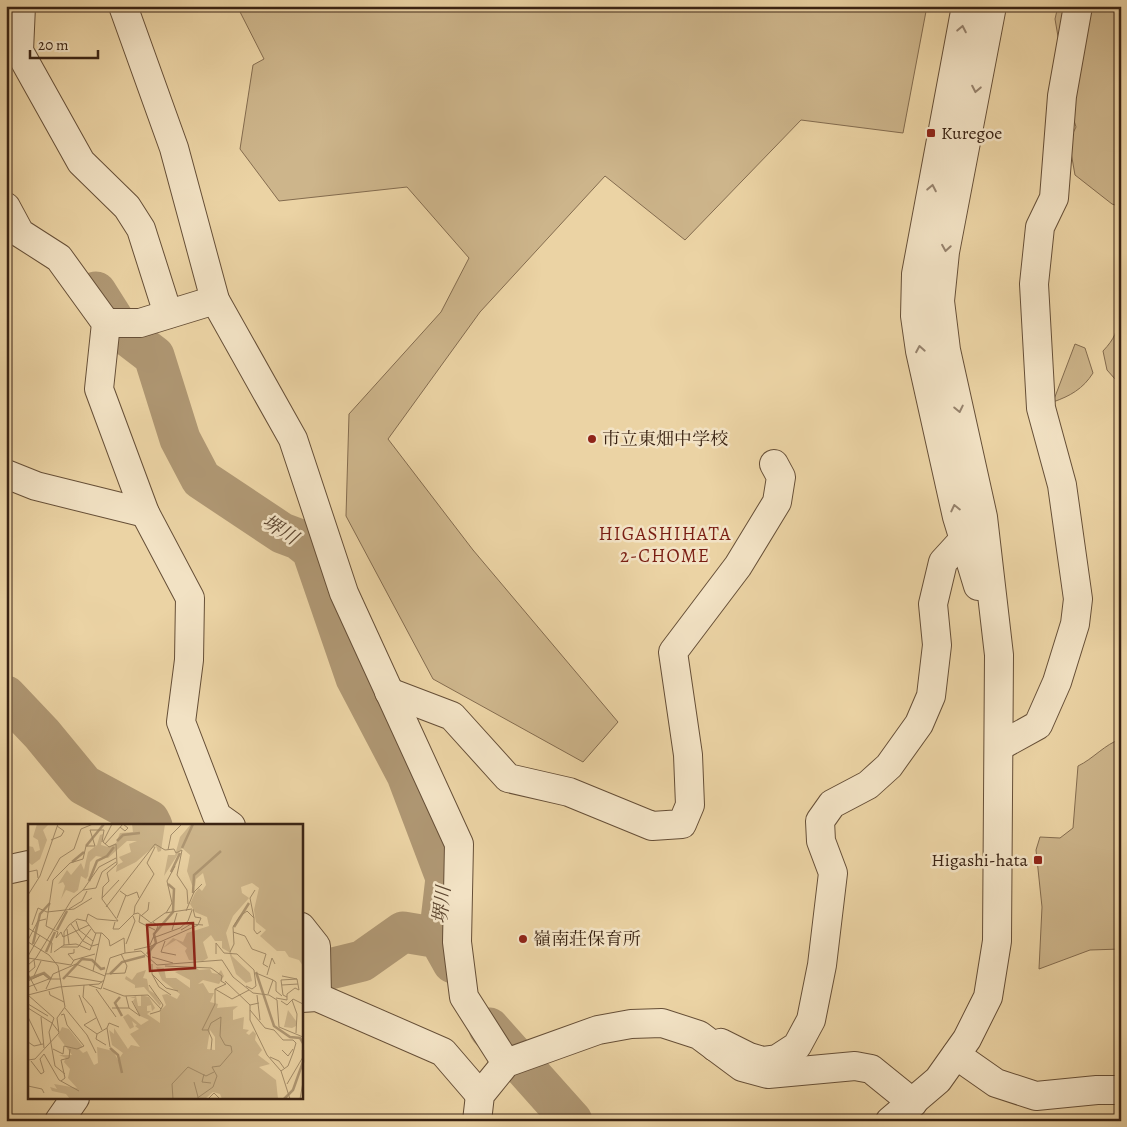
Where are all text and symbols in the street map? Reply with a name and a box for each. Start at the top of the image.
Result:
one-way arrow [956,24,966,33]
scale bar [30,28,98,60]
text: 20 m [38,35,69,55]
one-way arrow [971,84,982,93]
place label: Kuregoe [941,121,1002,145]
marker: Kuregoe [925,127,937,139]
one-way arrow [926,184,936,193]
one-way arrow [941,245,952,253]
one-way arrow [916,344,926,353]
one-way arrow [953,404,964,413]
place label: 市立東畑中学校 [602,427,728,451]
marker: 市立東畑中学校 [586,433,598,445]
one-way arrow [950,503,961,512]
water label: 堺川 [257,509,305,552]
district label: HIGASHIHATA 2-CHOME [599,521,731,569]
inset map [28,824,302,1100]
place label: Higashi-hata [931,848,1029,872]
marker: Higashi-hata [1032,854,1044,866]
water label: 堺川 [427,883,457,925]
place label: 嶺南荘保育所 [533,927,641,951]
marker: 嶺南荘保育所 [517,933,529,945]

